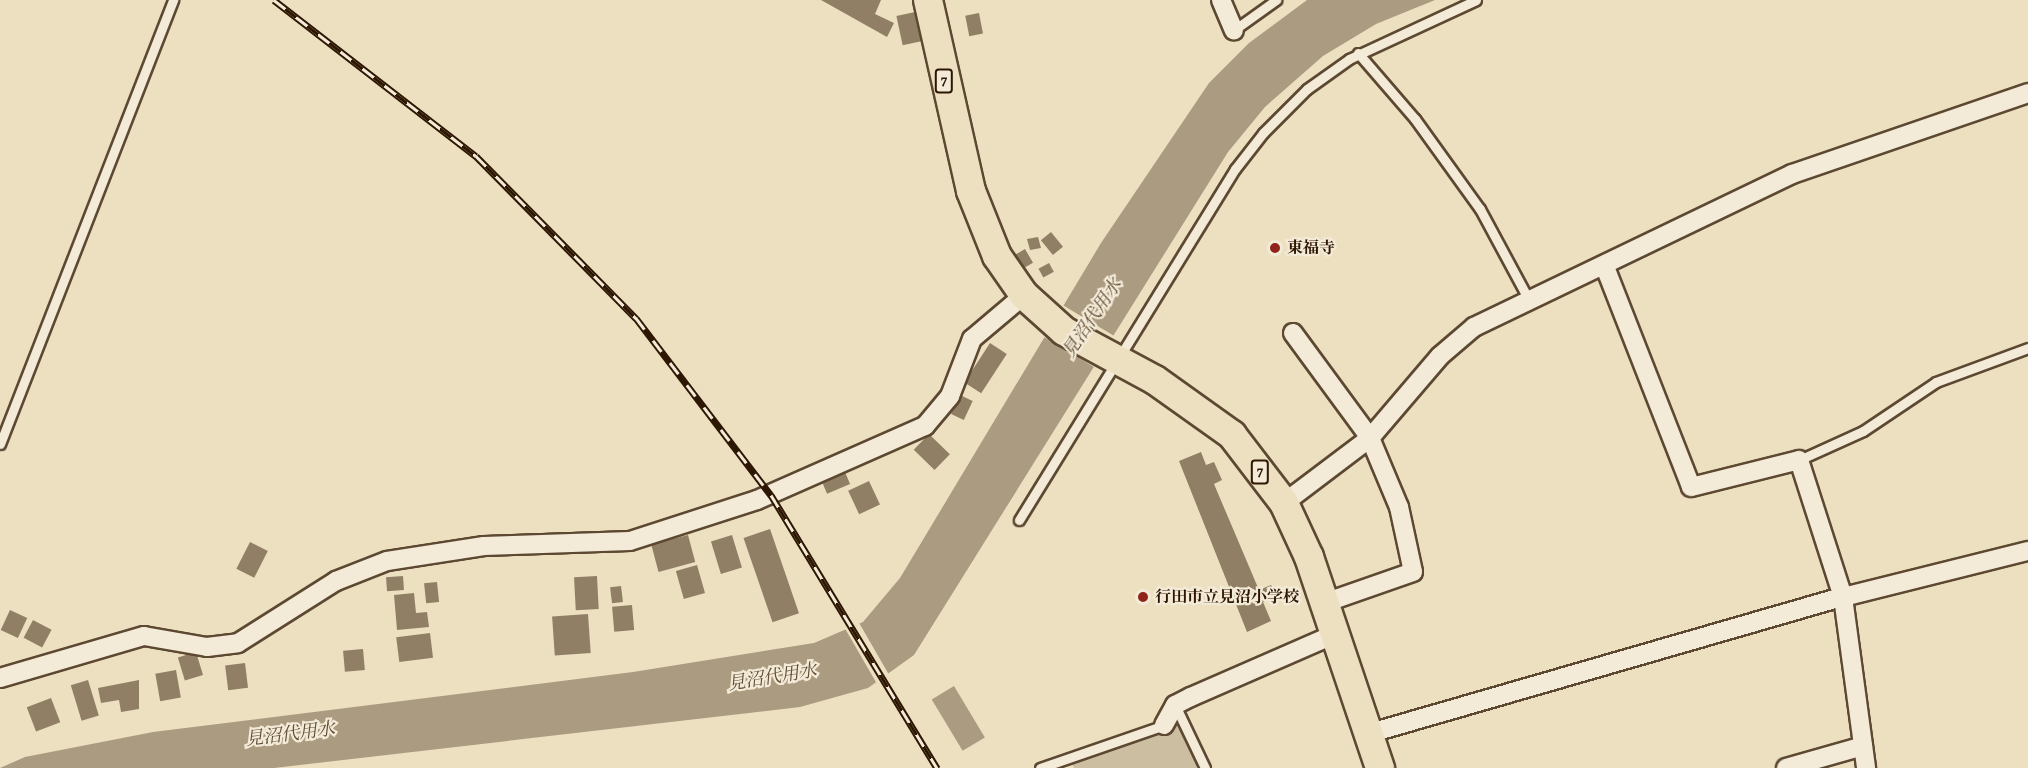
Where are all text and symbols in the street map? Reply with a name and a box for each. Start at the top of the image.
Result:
road number: 7 [934,69,954,93]
place label: 東福寺 [1287,238,1335,258]
marker: 東福寺 [1268,241,1282,255]
water label: 見沼代用水 [1058,275,1126,361]
road number: 7 [1250,460,1270,484]
place label: 行田市立見沼小学校 [1155,587,1299,607]
marker: 行田市立見沼小学校 [1136,590,1150,604]
water label: 見沼代用水 [726,659,818,695]
water label: 見沼代用水 [244,718,336,750]

